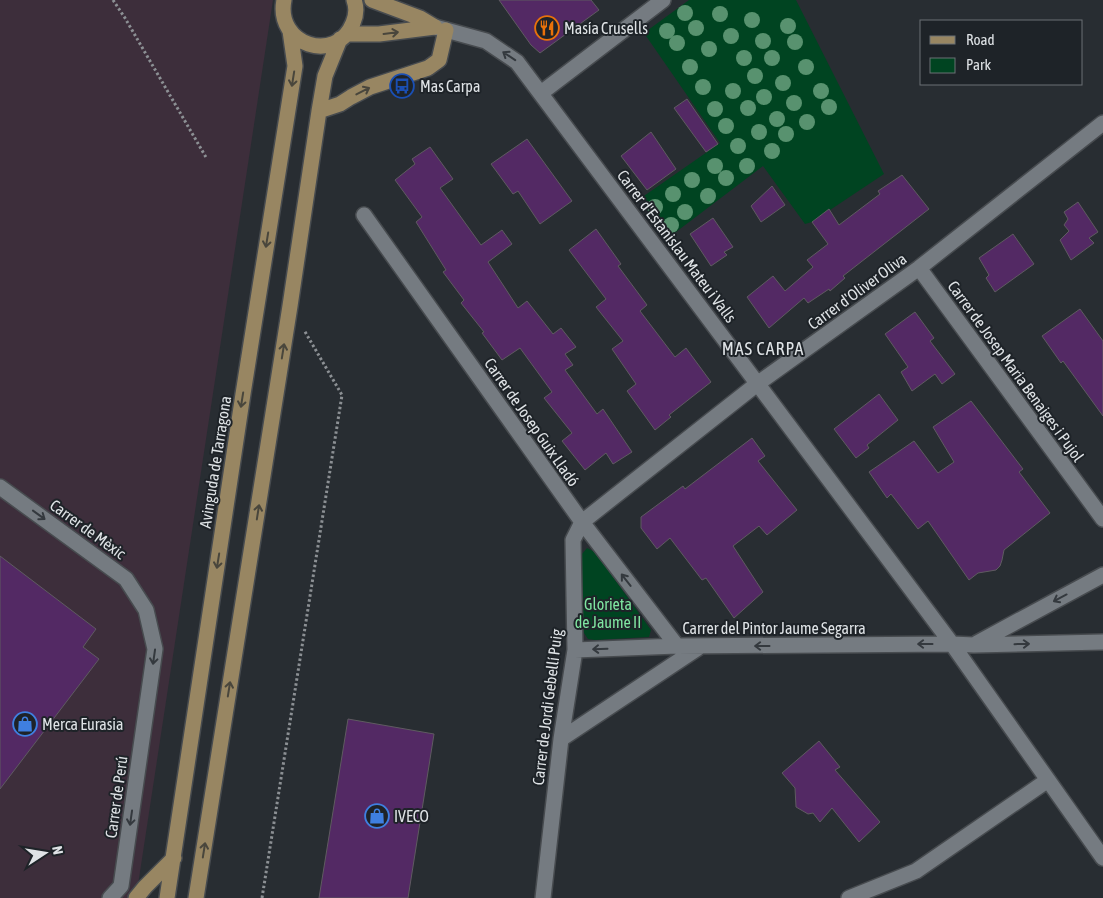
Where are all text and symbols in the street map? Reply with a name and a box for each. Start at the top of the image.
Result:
restaurant icon: Masía Crusells [534,15,560,41]
place label: Masía Crusells [564,19,648,37]
legend [920,20,1083,85]
one-way arrow [382,28,398,38]
text: Road [966,31,995,48]
one-way arrow [502,51,516,61]
text: Park [966,56,991,73]
one-way arrow [288,71,298,87]
bus stop icon: Mas Carpa [389,73,415,99]
place label: Mas Carpa [420,77,480,96]
one-way arrow [355,86,370,95]
street label: Carrer d'Estanislau Mateu i Valls [614,166,740,326]
one-way arrow [262,231,272,247]
street label: Carrer d'Oliver Oliva [804,249,910,333]
street label: Carrer de Josep Maria Benaiges i Pujol [944,277,1088,466]
district label: MAS CARPA [722,338,804,359]
one-way arrow [278,343,288,359]
street label: Carrer de Josep Guix Lladó [480,355,583,490]
one-way arrow [237,392,247,408]
street label: Avinguda de Tarragona [196,394,235,530]
street label: Carrer de Mèxic [47,496,129,563]
one-way arrow [253,504,263,520]
one-way arrow [32,510,45,521]
one-way arrow [213,553,223,569]
one-way arrow [621,573,631,587]
one-way arrow [1053,594,1068,603]
park label: Glorieta de Jaume II [575,595,641,631]
street label: Carrer del Pintor Jaume Segarra [682,619,866,638]
street label: Carrer de Jordi Gebellí Puig [528,628,567,786]
one-way arrow [917,639,934,649]
one-way arrow [1014,639,1030,649]
one-way arrow [755,641,771,650]
one-way arrow [592,645,608,654]
one-way arrow [149,649,159,665]
one-way arrow [225,682,235,698]
shop icon: Merca Eurasia [12,711,38,737]
place label: Merca Eurasia [42,715,123,733]
street label: Carrer de Perú [101,755,131,839]
shop icon: IVECO [364,803,390,829]
place label: IVECO [394,807,429,825]
one-way arrow [125,810,135,826]
north arrow [20,828,70,878]
one-way arrow [199,842,209,858]
text: N [49,845,66,856]

